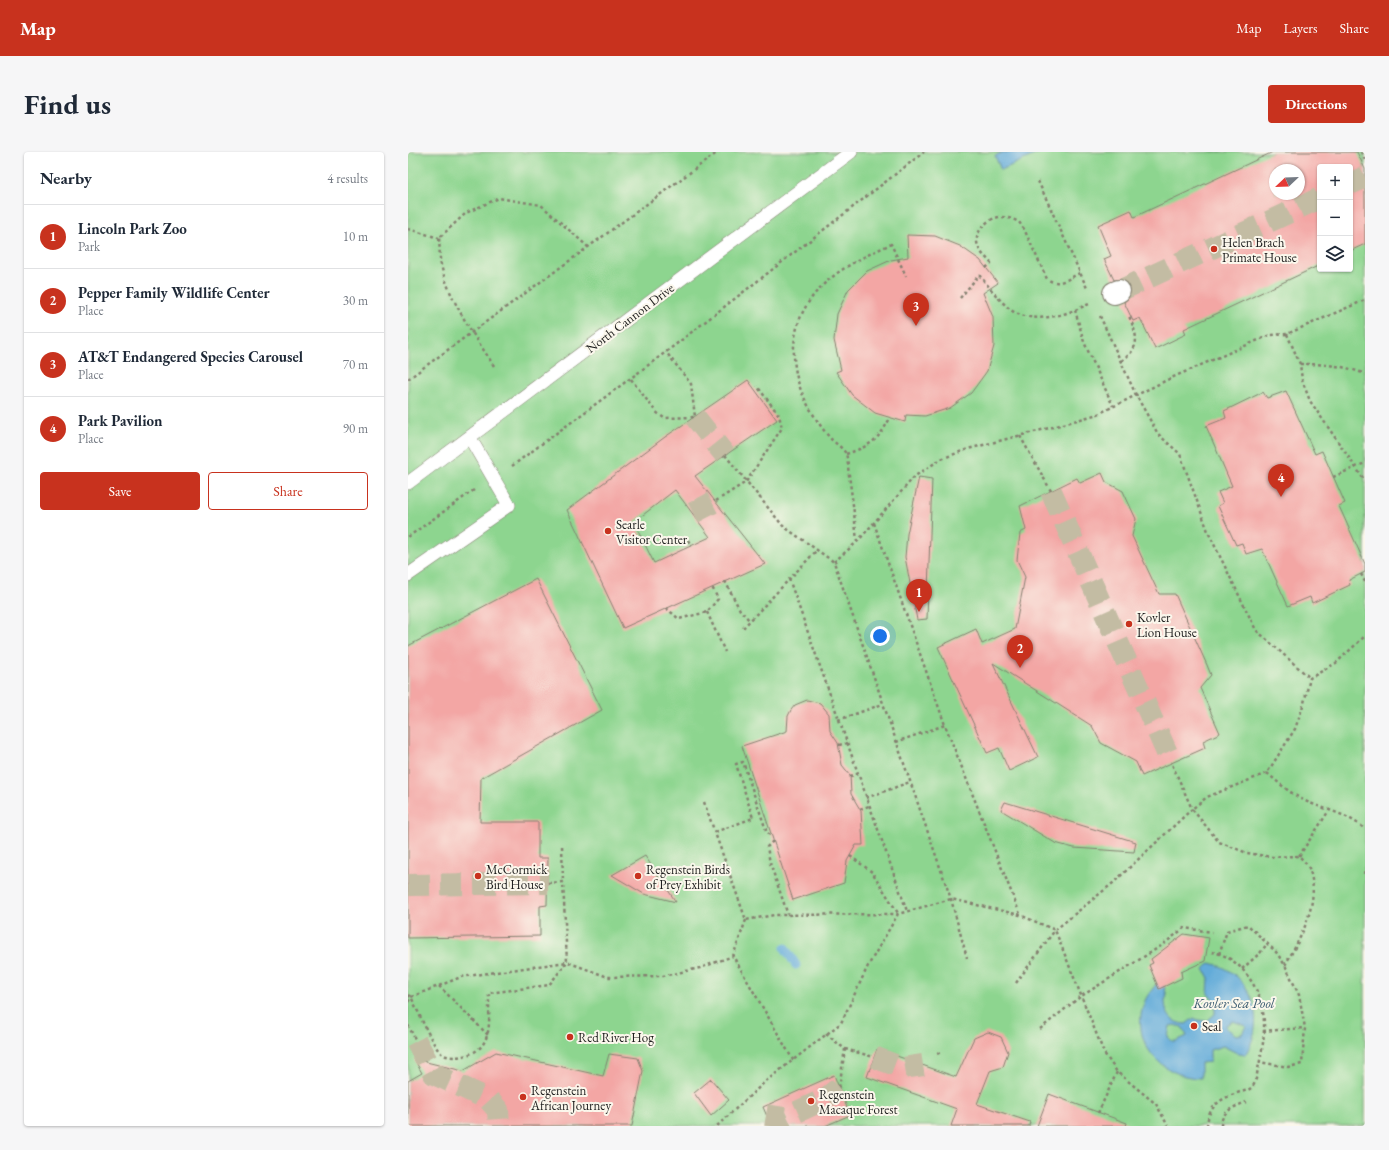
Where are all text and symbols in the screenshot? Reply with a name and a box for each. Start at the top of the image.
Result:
text: Map [20,16,56,41]
text: Map [1236,19,1261,37]
text: Layers [1283,19,1318,37]
text: Share [1340,19,1369,37]
button: Directions [1268,85,1365,123]
text: Find us [24,86,111,122]
north arrow [1269,164,1305,200]
map controls [1317,164,1353,272]
button: + [1317,164,1353,200]
text: Nearby [40,167,92,189]
text: 4 results [327,170,368,187]
button: − [1317,200,1353,236]
text: Lincoln Park Zoo [78,219,187,238]
text: 1 [50,228,56,245]
text: 10 m [343,228,368,245]
place label: Helen Brach Primate House [1222,234,1297,266]
button: layers [1317,236,1353,272]
text: Park [78,238,100,255]
marker: Helen Brach Primate House [1209,244,1219,254]
street label: North Cannon Drive [582,279,678,357]
text: Pepper Family Wildlife Center [78,283,270,302]
text: 2 [50,292,56,309]
text: 30 m [343,292,368,309]
pin: 3 [903,293,929,326]
text: Place [78,302,104,319]
text: AT&T Endangered Species Carousel [78,347,303,366]
text: 3 [50,356,56,373]
text: 70 m [343,356,368,373]
text: Place [78,366,104,383]
text: Park Pavilion [78,411,163,430]
text: 4 [50,420,56,437]
text: 90 m [343,420,368,437]
text: Place [78,430,104,447]
pin: 4 [1268,464,1294,497]
button: Save [40,472,200,510]
button: Share [208,472,368,510]
place label: Searle Visitor Center [616,516,688,548]
marker: Searle Visitor Center [603,526,613,536]
pin: 1 [906,579,932,612]
place label: Kovler Lion House [1137,609,1197,641]
marker: Kovler Lion House [1124,619,1134,629]
your location [870,626,890,646]
pin: 2 [1007,635,1033,668]
place label: McCormick Bird House [486,861,548,893]
place label: Regenstein Birds of Prey Exhibit [646,861,730,893]
marker: McCormick Bird House [473,871,483,881]
marker: Regenstein Birds of Prey Exhibit [633,871,643,881]
water label: Kovler Sea Pool [1192,994,1275,1012]
place label: Seal [1202,1018,1221,1035]
marker: Seal [1189,1021,1199,1031]
place label: Red River Hog [578,1029,654,1046]
marker: Red River Hog [565,1032,575,1042]
place label: Regenstein African Journey [530,1082,611,1114]
place label: Regenstein Macaque Forest [819,1086,898,1118]
marker: Regenstein African Journey [518,1092,528,1102]
marker: Regenstein Macaque Forest [806,1096,816,1106]

